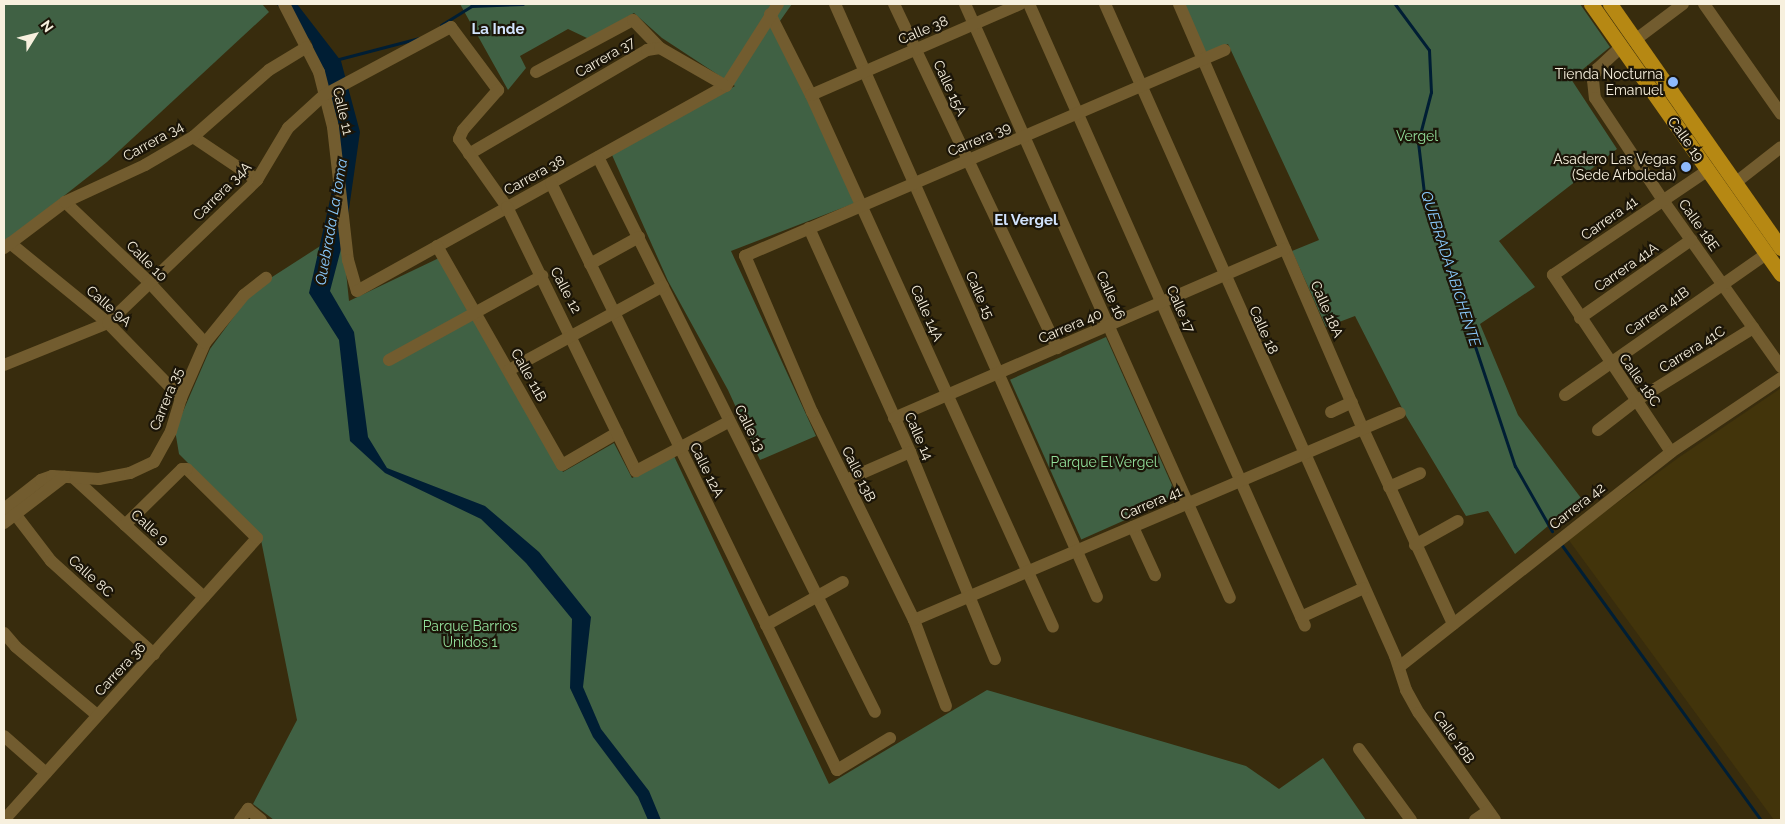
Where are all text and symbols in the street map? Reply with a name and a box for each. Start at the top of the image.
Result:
north arrow [10,10,60,60]
street label: Calle 38 [896,12,950,48]
text: N [38,17,57,35]
district label: La Inde [472,21,524,39]
street label: Carrera 37 [572,33,638,81]
street label: Calle 15A [930,57,970,119]
place label: Tienda Nocturna Emanuel [1555,66,1663,98]
marker: Tienda Nocturna Emanuel [1667,76,1679,88]
street label: Calle 11 [329,85,357,137]
street label: Calle 19 [1664,113,1708,165]
street label: Carrera 34 [120,118,186,164]
street label: Carrera 39 [945,118,1013,160]
park label: Vergel [1396,128,1438,144]
street label: Carrera 38 [501,151,567,199]
place label: Asadero Las Vegas (Sede Arboleda) [1553,151,1676,184]
water label: Quebrada La toma [312,157,352,287]
street label: Carrera 34A [189,158,255,224]
marker: Asadero Las Vegas (Sede Arboleda) [1680,161,1692,173]
water label: QUEBRADA ABICHENTE [1416,189,1484,349]
street label: Carrera 41 [1578,193,1640,243]
street label: Calle 18E [1675,196,1723,254]
district label: El Vergel [994,212,1058,230]
street label: Calle 10 [123,237,171,285]
street label: Carrera 41A [1591,239,1661,295]
street label: Calle 12 [547,264,585,316]
street label: Calle 16 [1093,268,1129,322]
street label: Calle 15 [962,269,998,321]
street label: Calle 18A [1307,278,1347,340]
street label: Calle 9A [83,282,135,330]
street label: Calle 14A [907,282,947,344]
street label: Calle 17 [1163,283,1199,335]
street label: Carrera 41B [1622,283,1692,339]
street label: Calle 18 [1246,303,1282,357]
street label: Carrera 40 [1036,305,1104,347]
street label: Carrera 41C [1656,322,1728,376]
street label: Calle 11B [508,346,550,404]
street label: Calle 18C [1616,350,1664,410]
street label: Carrera 35 [146,365,186,433]
street label: Calle 13 [731,402,769,454]
street label: Calle 14 [901,410,937,462]
street label: Calle 12A [686,440,728,500]
street label: Calle 13B [838,444,880,504]
park label: Parque El Vergel [1050,454,1158,470]
street label: Carrera 42 [1546,479,1608,533]
street label: Carrera 41 [1118,483,1184,523]
street label: Calle 9 [128,506,172,548]
street label: Calle 8C [65,552,117,600]
park label: Parque Barrios Unidos 1 [423,618,517,650]
street label: Carrera 36 [91,639,149,699]
street label: Calle 16B [1430,707,1478,767]

